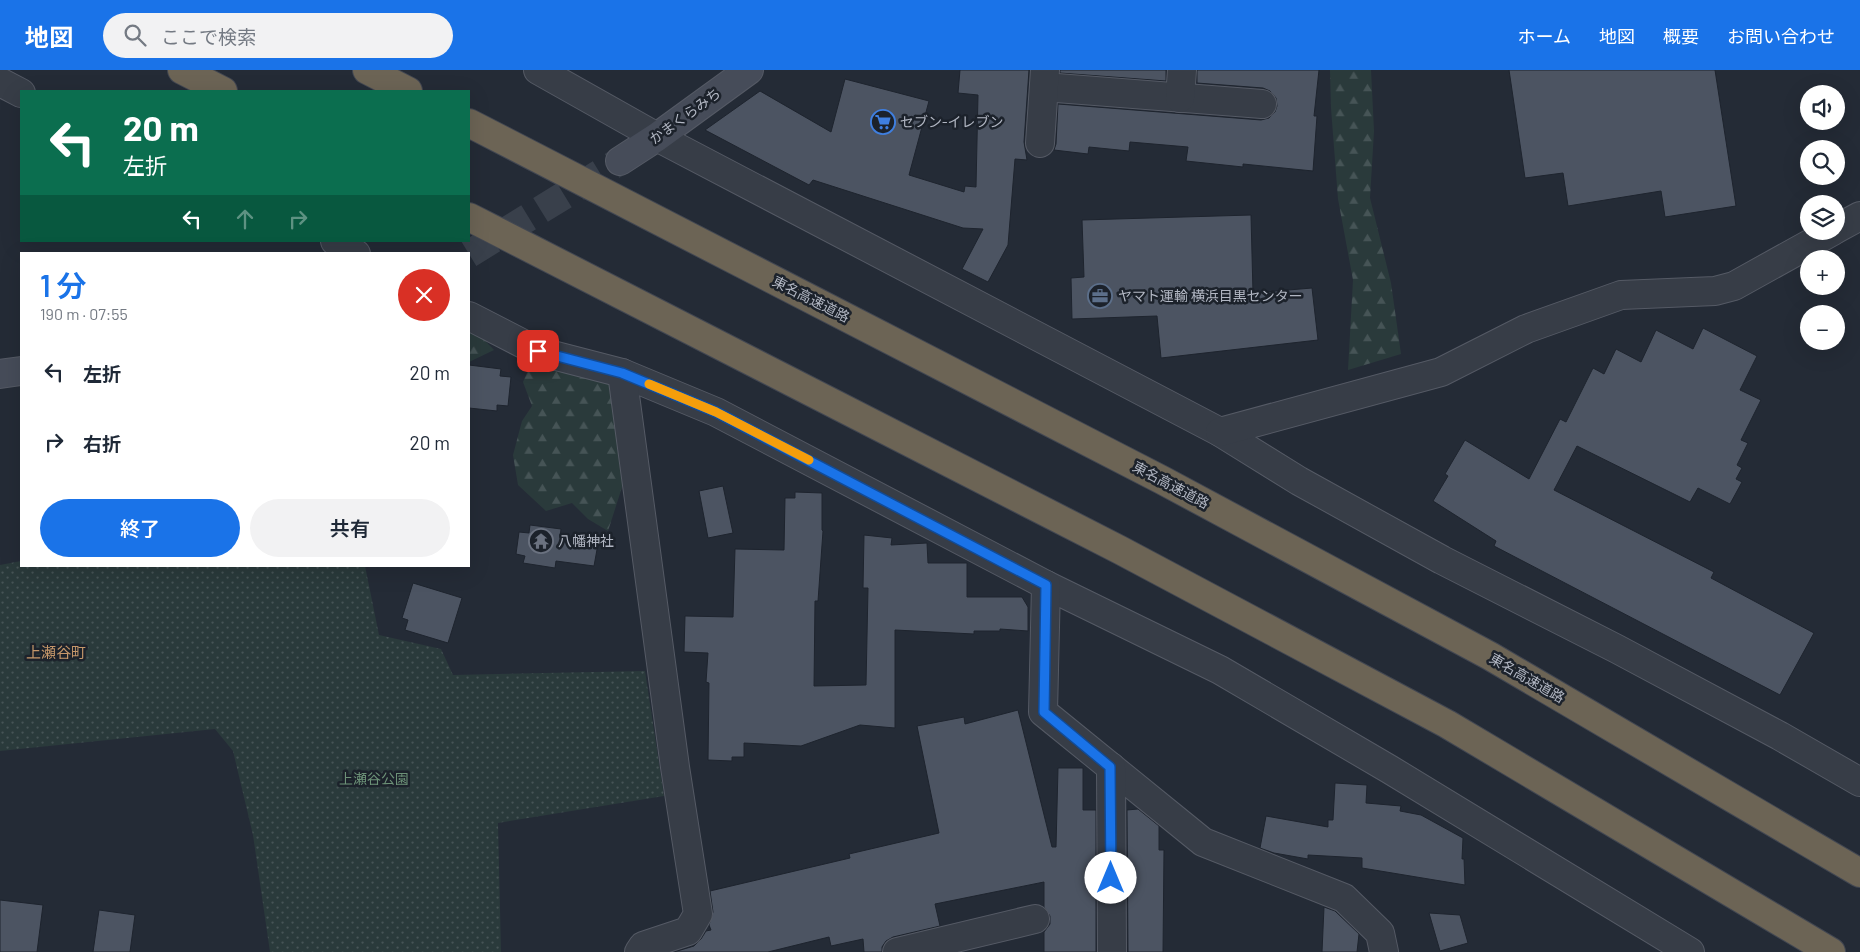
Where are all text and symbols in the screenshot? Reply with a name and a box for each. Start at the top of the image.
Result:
search box [103,13,453,58]
icon: search [121,21,149,49]
text: 地図 [25,22,73,51]
text: ここで検索 [161,25,256,48]
text: ホーム [1518,25,1571,47]
text: 地図 [1599,25,1635,47]
text: 概要 [1663,25,1699,47]
text: お問い合わせ [1727,25,1835,47]
street label: かまくらみち [646,84,724,147]
map controls [1800,85,1845,350]
button: sound [1800,85,1845,130]
text: 20 m [123,106,199,148]
supermarket icon: セブン-イレブン [870,109,896,135]
icon: left [40,110,105,175]
place label: セブン-イレブン [900,113,1004,130]
button: search [1800,140,1845,185]
text: 左折 [123,152,167,178]
button: layers [1800,195,1845,240]
icon: left [178,205,206,233]
icon: ahead [231,205,259,233]
icon: right [284,205,312,233]
button: + [1800,250,1845,295]
text: 1 分 [40,267,87,303]
button: close [398,269,450,321]
street label: 東名高速道路 [770,272,853,325]
office icon: ヤマト運輸 横浜目黒センター [1087,283,1113,309]
place label: ヤマト運輸 横浜目黒センター [1118,287,1303,304]
text: 190 m · 07:55 [40,304,128,323]
button: − [1800,305,1845,350]
pin [517,330,559,372]
icon: arrive [524,337,552,365]
icon: left [40,358,68,386]
text: 20 m [410,361,450,384]
text: 左折 [83,362,121,385]
icon: right [40,428,68,456]
text: 20 m [410,431,450,454]
text: 右折 [83,432,121,455]
street label: 東名高速道路 [1130,457,1212,512]
button: 終了 [40,499,240,557]
button: 共有 [250,499,450,557]
temple icon: 八幡神社 [528,528,554,554]
place label: 八幡神社 [558,532,614,549]
district label: 上瀬谷町 [26,643,86,661]
street label: 東名高速道路 [1487,649,1568,706]
park label: 上瀬谷公園 [339,770,409,787]
position arrow [1084,851,1136,903]

